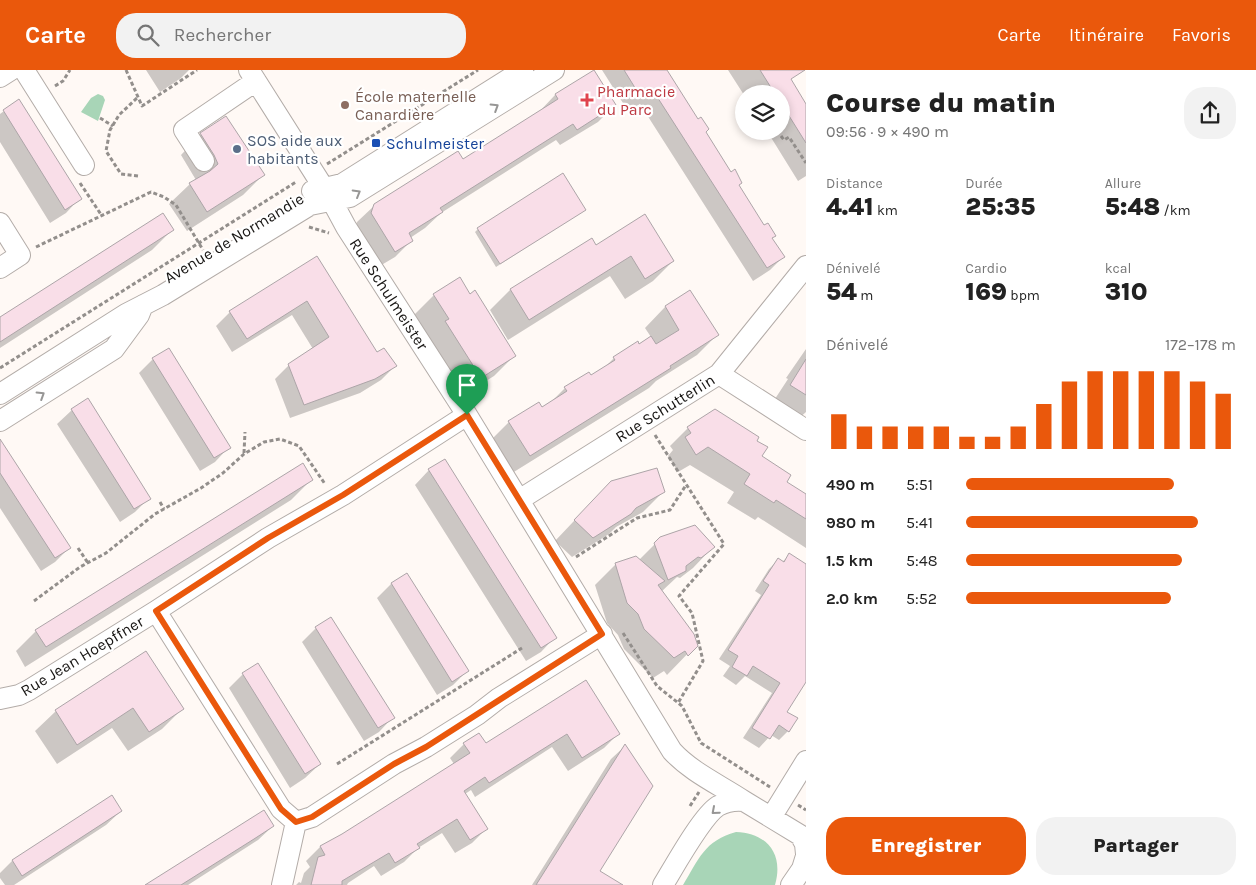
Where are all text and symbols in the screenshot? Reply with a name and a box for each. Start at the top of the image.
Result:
search box [116,13,466,58]
text: Carte [25,21,86,49]
icon: search [134,21,162,49]
text: Rechercher [174,24,271,46]
text: Carte [998,24,1041,46]
text: Itinéraire [1069,24,1144,46]
text: Favoris [1172,24,1231,46]
place label: Pharmacie du Parc [597,82,675,119]
map controls [735,85,790,140]
button: layers [735,85,790,140]
text: Course du matin [826,86,1056,119]
place label: École maternelle Canardière [355,87,476,124]
button: share [1184,87,1236,139]
marker: Pharmacie du Parc [581,94,593,106]
marker: École maternelle Canardière [339,99,351,111]
one-way arrow [489,104,499,113]
text: 09:56 · 9 × 490 m [826,122,949,141]
place label: SOS aide aux habitants [247,131,342,168]
place label: Schulmeister [386,134,484,153]
marker: Schulmeister [370,137,382,149]
marker: SOS aide aux habitants [231,143,243,155]
text: Distance [826,175,883,192]
text: Durée [965,175,1002,192]
text: Allure [1105,175,1141,192]
street label: Avenue de Normandie [161,189,307,287]
one-way arrow [351,189,360,199]
text: 4.41 [826,192,874,221]
text: 25:35 [965,192,1035,221]
text: 5:48 [1105,192,1160,221]
text: km [874,202,898,219]
text: /km [1160,202,1191,219]
street label: Rue Schulmeister [346,234,432,354]
text: Dénivelé [826,260,880,277]
text: Cardio [965,260,1007,277]
text: kcal [1105,260,1131,277]
text: 54 [826,277,857,306]
text: 169 [965,277,1007,306]
text: 310 [1105,277,1147,306]
text: m [857,287,873,304]
text: bpm [1007,287,1040,304]
text: Dénivelé [826,335,888,354]
text: 172–178 m [1165,335,1236,354]
pin [446,364,488,415]
street label: Rue Schutterlin [612,370,718,446]
icon: arrive [453,371,481,399]
one-way arrow [36,392,45,402]
text: 490 m [826,475,875,494]
text: 5:51 [906,475,933,494]
text: 980 m [826,513,875,532]
text: 5:41 [906,513,933,532]
text: 1.5 km [826,551,873,570]
text: 5:48 [906,551,938,570]
text: 2.0 km [826,589,878,608]
text: 5:52 [906,589,937,608]
street label: Rue Jean Hoepffner [17,612,147,700]
one-way arrow [711,805,720,814]
button: Enregistrer [826,817,1026,875]
button: Partager [1036,817,1236,875]

